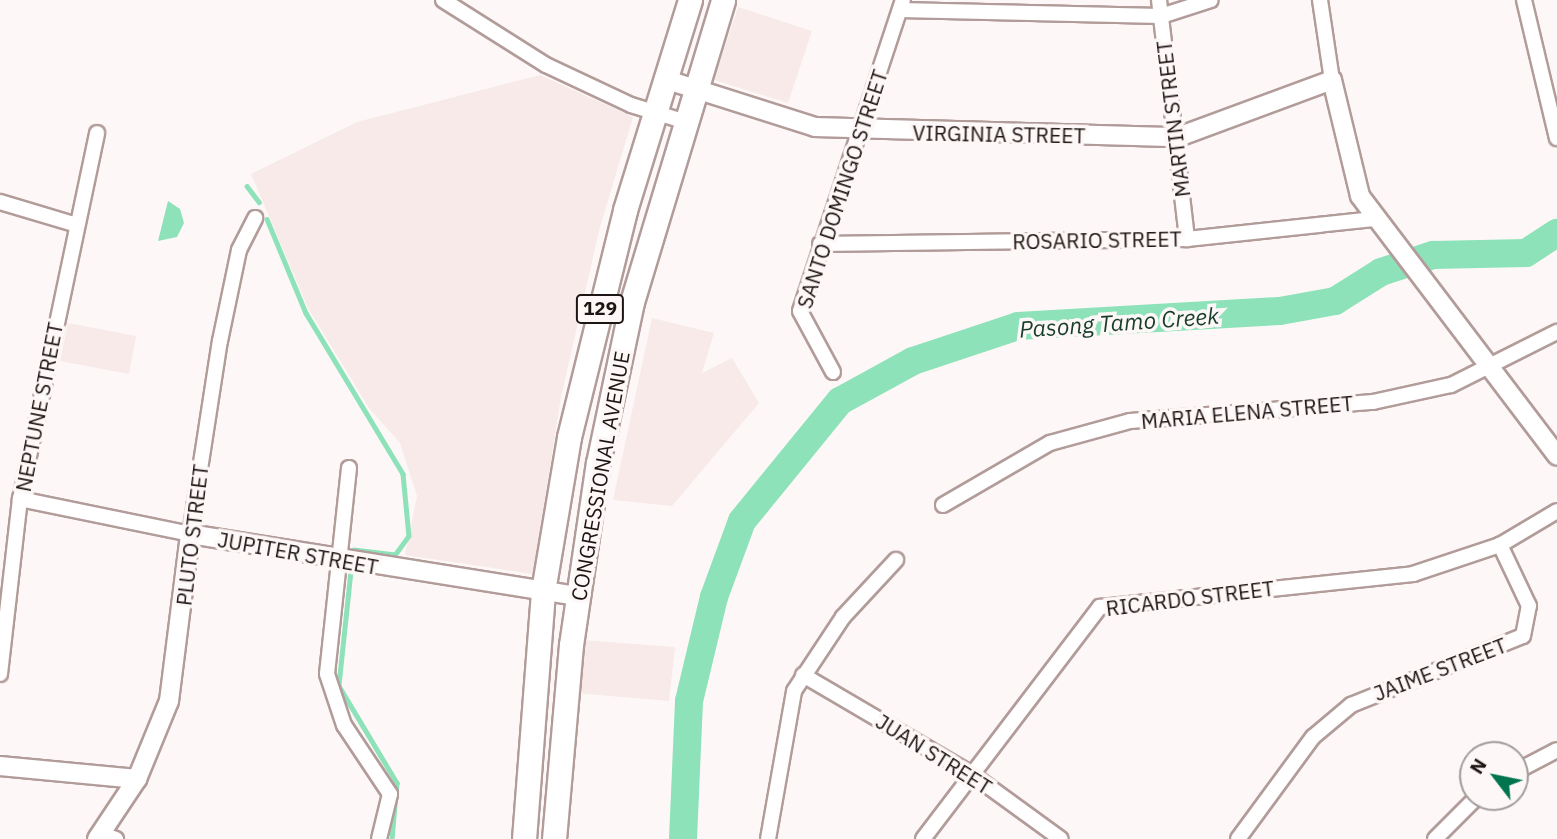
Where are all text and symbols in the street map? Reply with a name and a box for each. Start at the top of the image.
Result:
street label: MARTIN STREET [1151,39,1195,199]
street label: SANTO DOMINGO STREET [791,66,893,312]
street label: VIRGINIA STREET [912,120,1086,148]
street label: ROSARIO STREET [1012,226,1182,254]
road number: 129 [576,294,624,324]
water label: Pasong Tamo Creek [1018,301,1220,343]
street label: NEPTUNE STREET [10,320,68,494]
street label: CONGRESSIONAL AVENUE [566,349,634,603]
street label: MARIA ELENA STREET [1140,390,1354,434]
street label: PLUTO STREET [171,463,213,607]
street label: JUPITER STREET [216,526,380,580]
street label: RICARDO STREET [1104,575,1276,621]
street label: JAIME STREET [1370,632,1510,706]
street label: JUAN STREET [871,708,997,800]
north arrow [1459,741,1529,811]
text: N [1464,754,1492,778]

